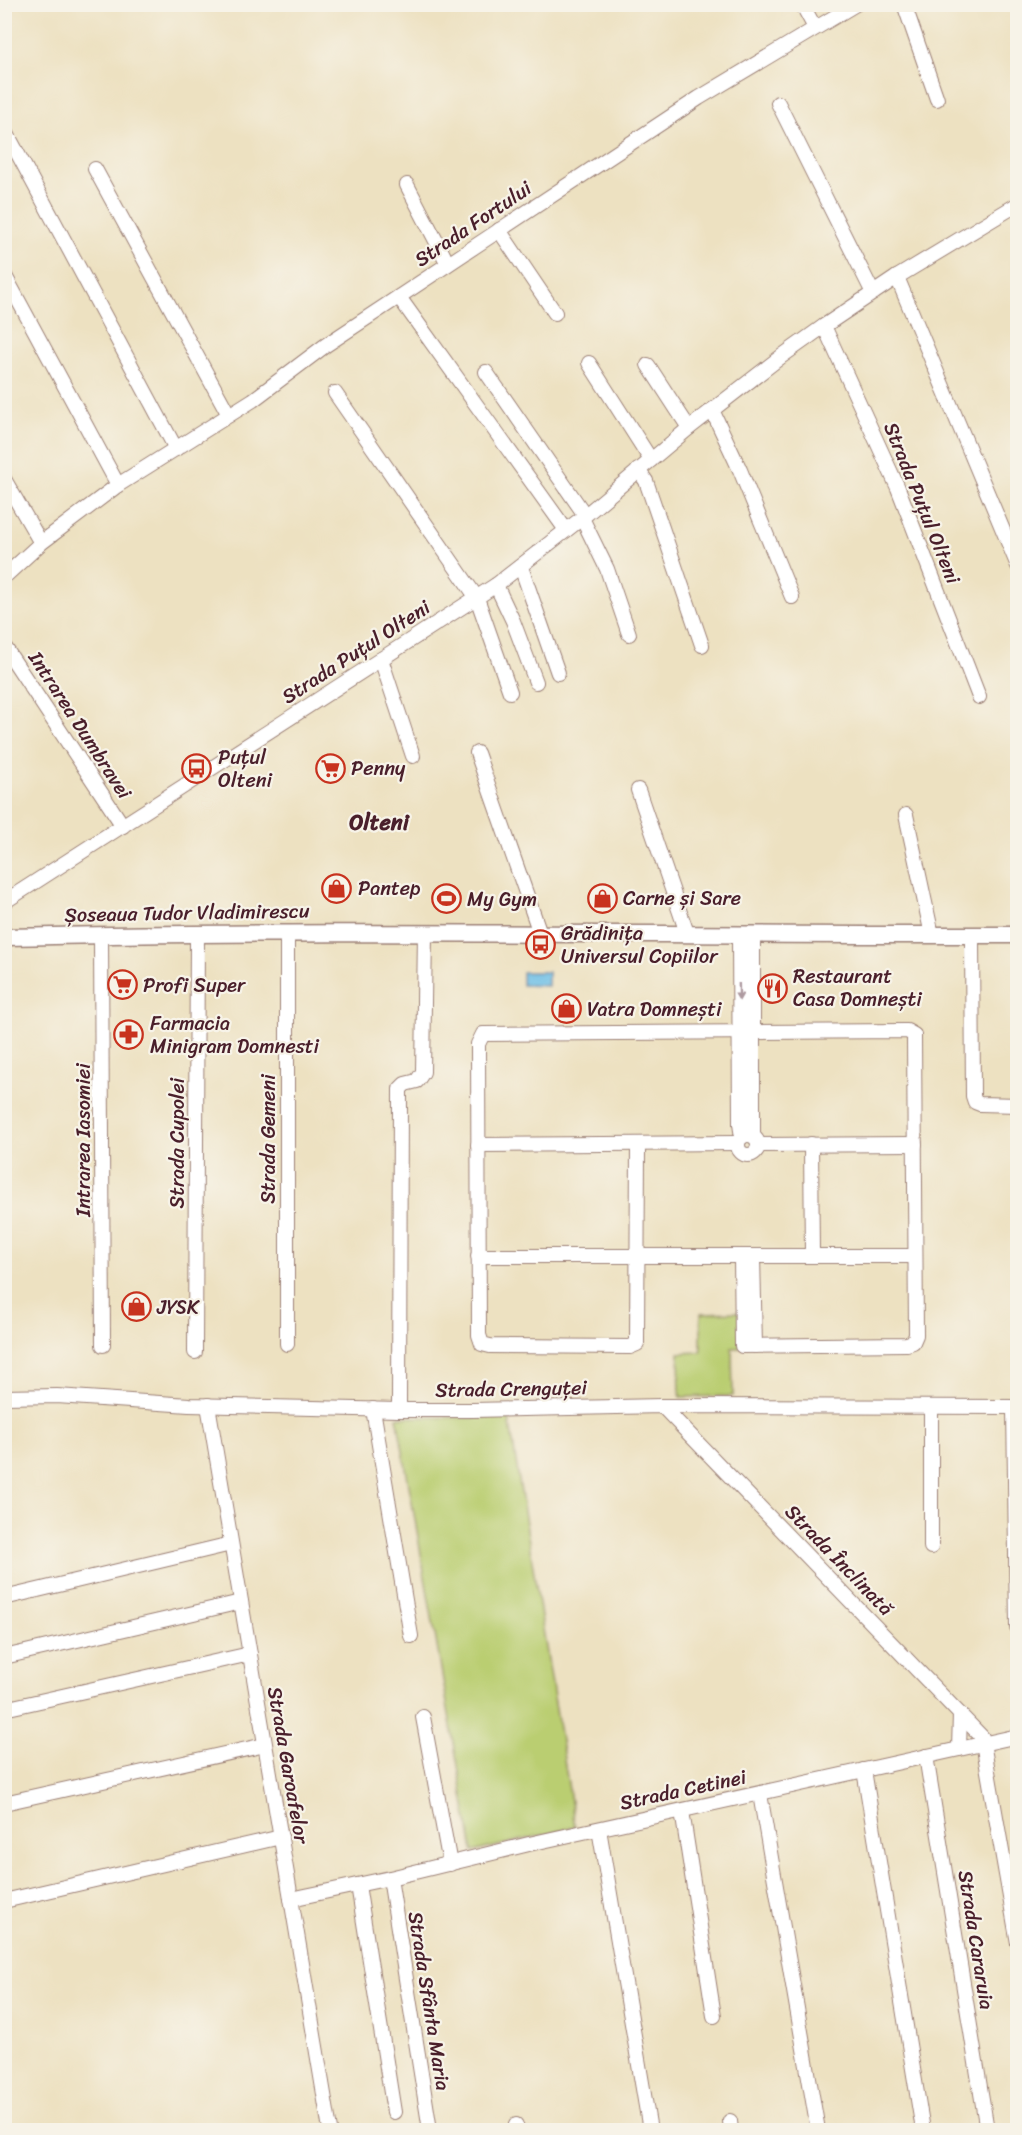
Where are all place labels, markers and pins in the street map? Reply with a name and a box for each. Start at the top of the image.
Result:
place label: Puțul Olteni [218,740,274,798]
place label: Penny [351,751,406,786]
supermarket icon: Penny [314,752,346,784]
bus stop icon: Puțul Olteni [181,753,213,785]
place label: Pantep [358,871,421,906]
shop icon: Pantep [321,872,353,904]
place label: Carne și Sare [623,881,741,916]
place label: My Gym [467,882,537,917]
shop icon: Carne și Sare [586,882,618,914]
sports icon: My Gym [430,883,462,915]
place label: Grădinița Universul Copiilor [561,916,719,974]
bus stop icon: Grădinița Universul Copiilor [524,928,556,960]
place label: Restaurant Casa Domnești [793,959,923,1017]
place label: Profi Super [143,968,246,1003]
supermarket icon: Profi Super [106,969,138,1001]
restaurant icon: Restaurant Casa Domnești [756,972,788,1004]
place label: Vatra Domnești [587,992,723,1027]
shop icon: Vatra Domnești [550,993,582,1025]
place label: Farmacia Minigram Domnesti [150,1006,320,1064]
pharmacy icon: Farmacia Minigram Domnesti [113,1018,145,1050]
place label: JYSK [156,1290,201,1325]
shop icon: JYSK [120,1291,152,1323]

